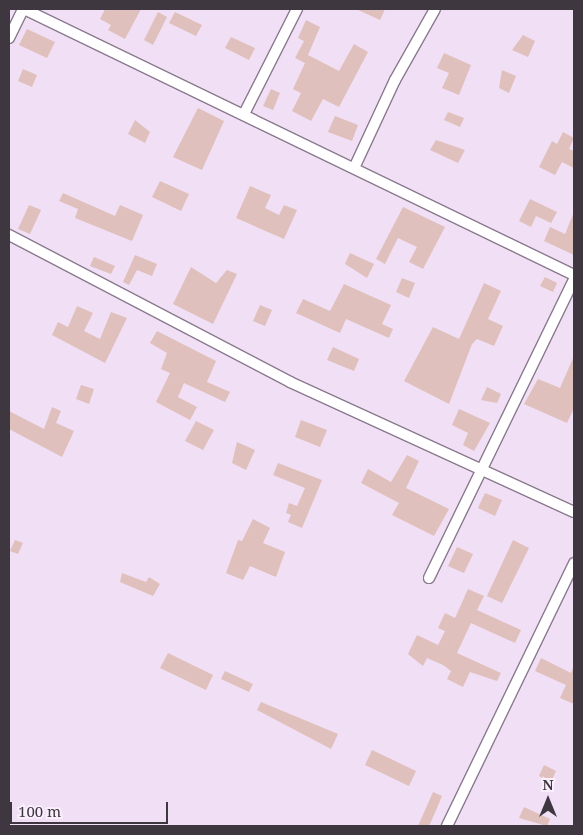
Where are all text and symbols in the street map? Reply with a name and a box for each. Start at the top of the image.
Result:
north arrow [523,775,573,825]
text: N [542,775,554,794]
scale bar [12,792,170,824]
text: 100 m [18,801,61,821]

